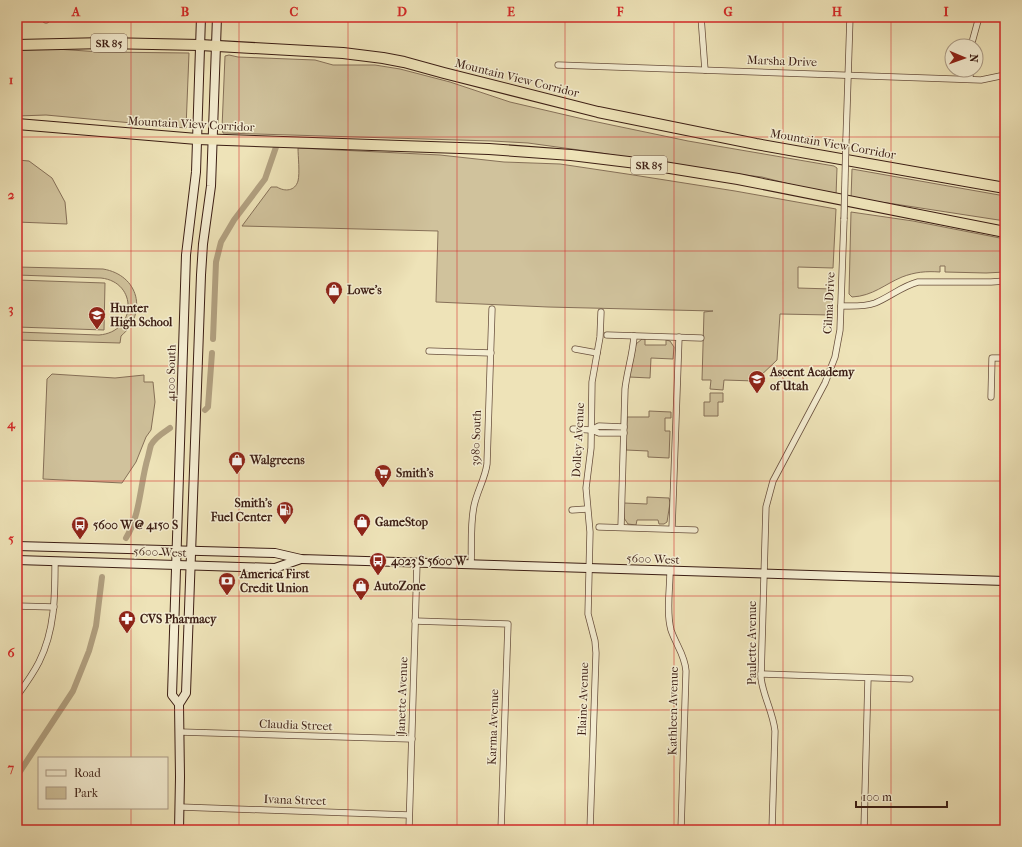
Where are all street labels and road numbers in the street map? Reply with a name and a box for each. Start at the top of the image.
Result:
road number: SR 85 [91,34,127,52]
street label: Marsha Drive [747,53,817,69]
street label: Mountain View Corridor [454,56,581,100]
street label: Mountain View Corridor [127,114,256,134]
street label: Mountain View Corridor [769,126,898,162]
road number: SR 85 [631,156,667,174]
street label: Cilma Drive [820,271,838,334]
street label: 4100 South [164,344,179,402]
street label: Dolley Avenue [569,402,587,478]
street label: 3980 South [468,409,484,466]
street label: 5600 West [133,544,188,560]
street label: 5600 West [626,551,681,567]
street label: Paulette Avenue [745,601,759,685]
street label: Janette Avenue [394,656,410,736]
street label: Elaine Avenue [575,662,591,736]
street label: Kathleen Avenue [665,666,681,756]
street label: Karma Avenue [485,689,501,765]
street label: Claudia Street [259,717,334,733]
street label: Ivana Street [263,792,327,808]

